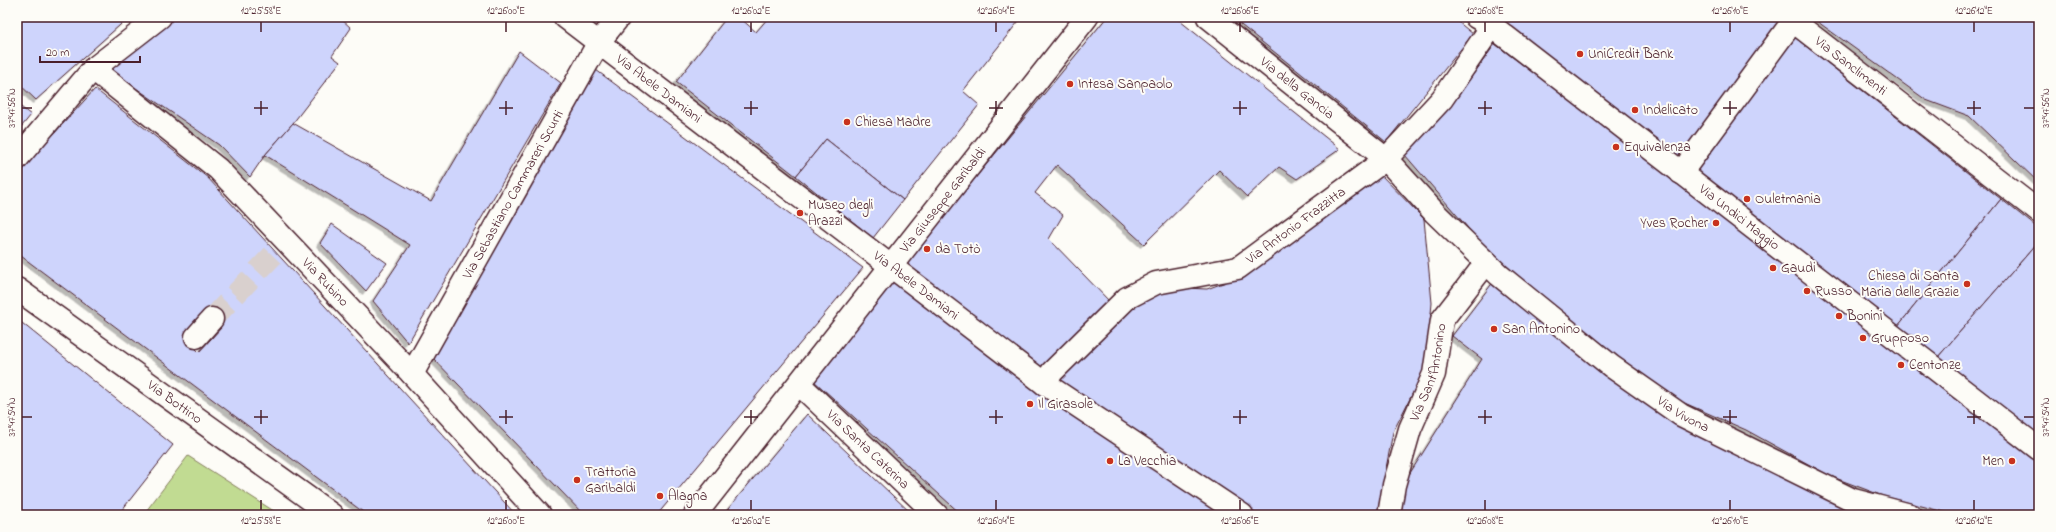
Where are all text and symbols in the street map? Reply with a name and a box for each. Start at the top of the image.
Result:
text: 12°25'58"E [241,4,281,19]
text: 12°26'00"E [487,4,525,19]
text: 12°26'02"E [732,4,770,19]
text: 12°26'04"E [977,4,1015,19]
text: 12°26'06"E [1221,4,1259,19]
text: 12°26'08"E [1466,4,1504,19]
text: 12°26'10"E [1711,4,1749,19]
text: 12°26'12"E [1955,4,1993,19]
street label: Via Sanclimenti [1809,30,1892,101]
scale bar [40,38,140,64]
text: 20 m [46,44,69,62]
place label: UniCredit Bank [1588,44,1674,65]
street label: Via Abele Damiani [610,48,706,128]
marker: UniCredit Bank [1575,49,1585,59]
street label: Via della Gancia [1254,51,1339,124]
place label: Intesa Sanpaolo [1078,74,1172,95]
marker: Intesa Sanpaolo [1065,79,1075,89]
text: 37°47'56"N [5,88,20,128]
text: 37°47'56"N [2039,88,2054,128]
place label: Indelicato [1643,100,1698,121]
marker: Indelicato [1630,105,1640,115]
street label: Via Sebastiano Cammareri Scurti [457,106,569,284]
place label: Chiesa Madre [855,112,932,133]
marker: Chiesa Madre [842,117,852,127]
place label: Equivalenza [1624,137,1691,158]
marker: Equivalenza [1611,142,1621,152]
street label: Via Giuseppe Garibaldi [894,143,991,258]
street label: Via Undici Maggio [1693,178,1784,255]
street label: Via Antonio Frazzitta [1241,181,1350,270]
place label: Ouletmania [1755,189,1821,210]
marker: Ouletmania [1742,194,1752,204]
place label: Museo degli Arazzi [808,195,873,232]
marker: Museo degli Arazzi [795,208,805,218]
place label: Yves Rocher [1640,213,1709,234]
marker: Yves Rocher [1711,218,1721,228]
place label: da Totò [935,239,981,260]
marker: da Totò [922,244,932,254]
street label: Via Abele Damiani [868,245,964,325]
street label: Via Rubino [296,252,354,312]
place label: Gaudi [1781,258,1816,279]
marker: Gaudi [1768,263,1778,273]
place label: Chiesa di Santa Maria delle Grazie [1861,266,1960,303]
marker: Chiesa di Santa Maria delle Grazie [1962,279,1972,289]
place label: Russo [1815,281,1852,302]
marker: Russo [1802,286,1812,296]
place label: Bonini [1846,306,1883,327]
marker: Bonini [1834,311,1844,321]
place label: San Antonino [1502,319,1580,340]
street label: Via Sant'Antonino [1404,322,1452,425]
marker: San Antonino [1489,324,1499,334]
place label: Grupposo [1871,328,1929,349]
marker: Grupposo [1858,333,1868,343]
place label: Centonze [1909,355,1962,376]
marker: Centonze [1896,360,1906,370]
street label: Via Bottino [142,374,207,429]
street label: Via Vivona [1652,390,1713,438]
place label: Il Girasole [1038,394,1094,415]
text: 37°47'54"N [5,397,20,437]
text: 37°47'54"N [2039,397,2054,437]
marker: Il Girasole [1025,399,1035,409]
street label: Via Santa Caterina [821,404,914,494]
place label: La Vecchia [1118,451,1176,472]
place label: Men [1982,451,2004,472]
marker: La Vecchia [1105,456,1115,466]
marker: Men [2007,456,2017,466]
place label: Trattoria Garibaldi [585,462,636,499]
marker: Trattoria Garibaldi [572,475,582,485]
place label: Alagna [668,486,707,508]
marker: Alagna [655,491,665,501]
text: 12°25'58"E [241,514,281,529]
text: 12°26'00"E [487,514,525,529]
text: 12°26'02"E [732,514,770,529]
text: 12°26'04"E [977,514,1015,529]
text: 12°26'06"E [1221,514,1259,529]
text: 12°26'08"E [1466,514,1504,529]
text: 12°26'10"E [1711,514,1749,529]
text: 12°26'12"E [1955,514,1993,529]

